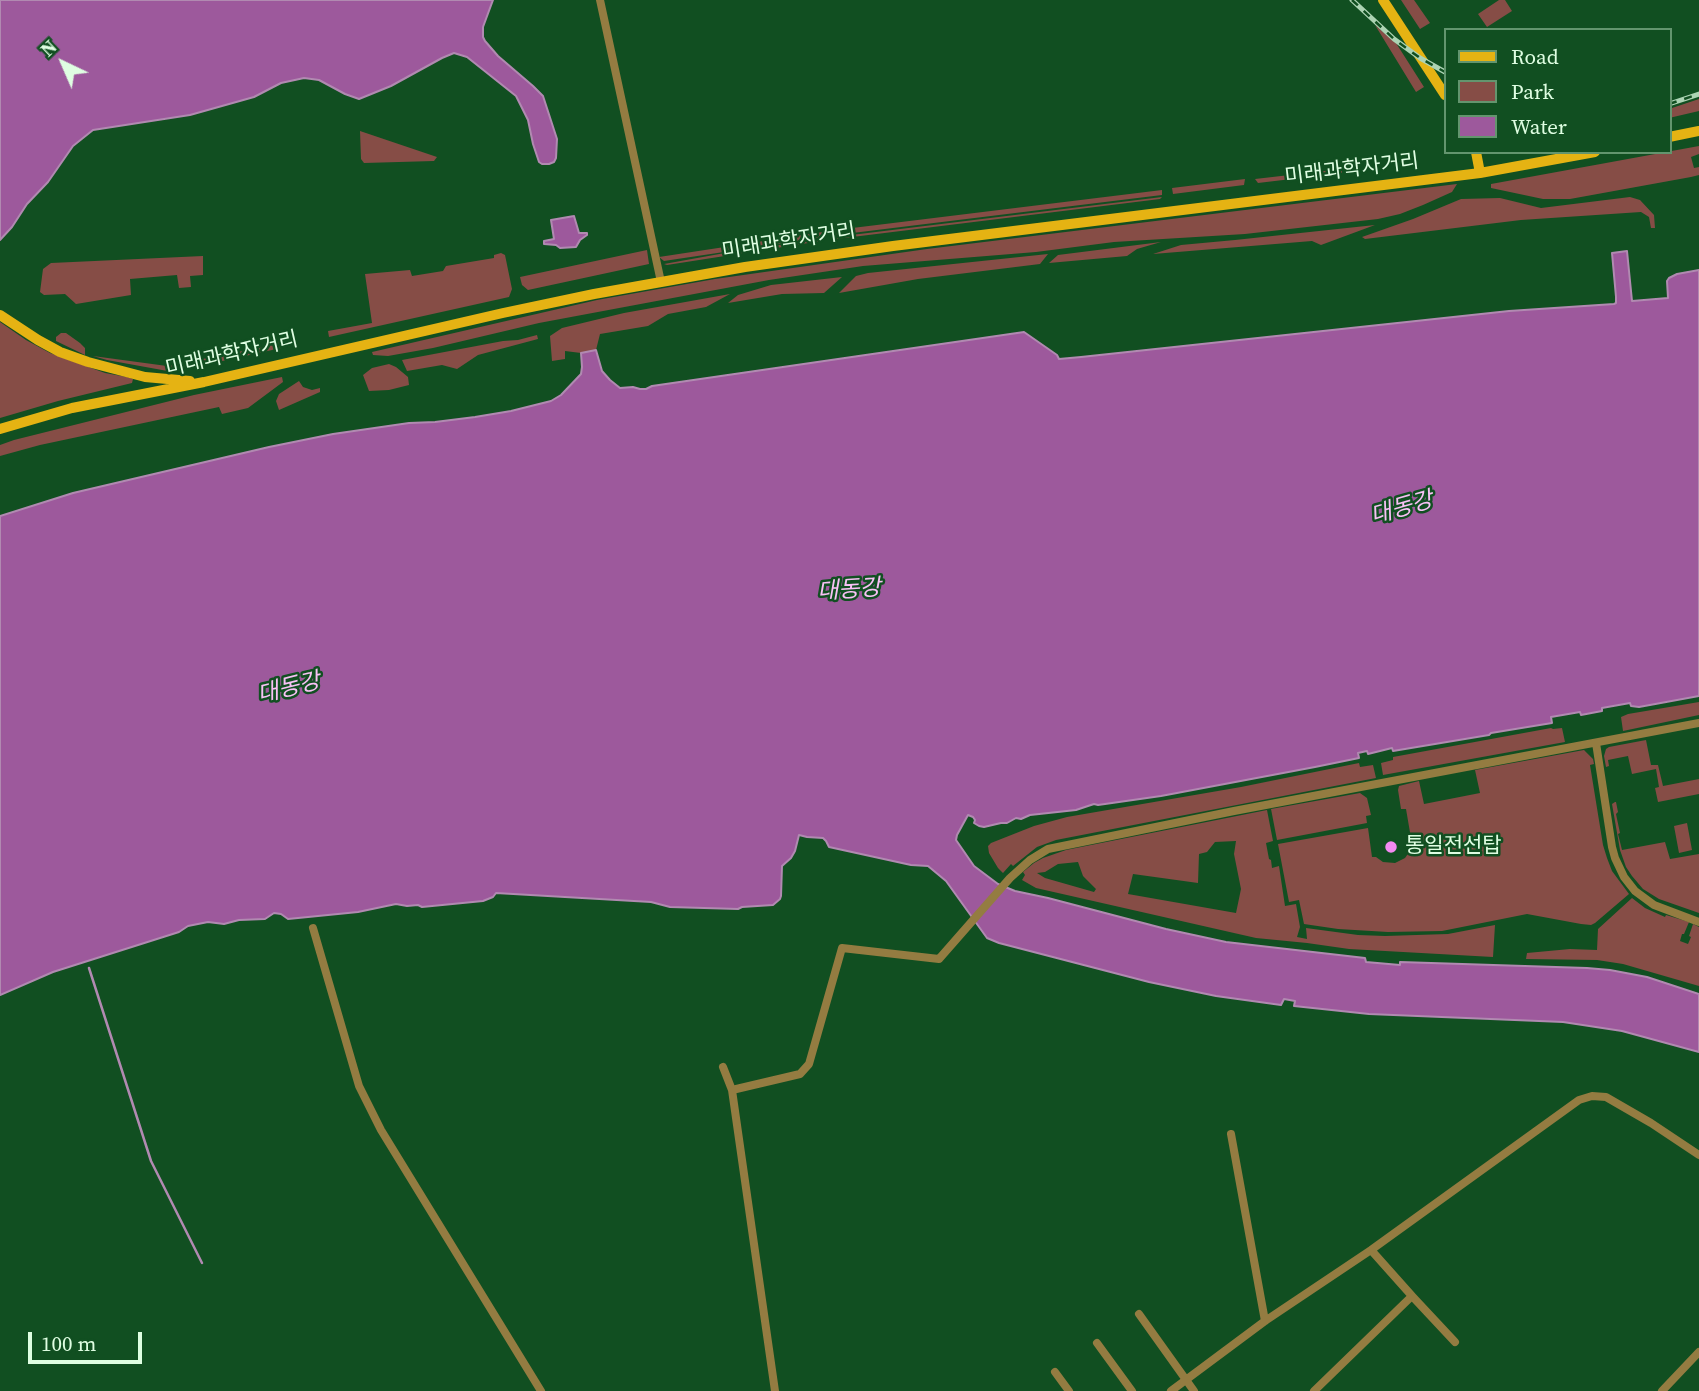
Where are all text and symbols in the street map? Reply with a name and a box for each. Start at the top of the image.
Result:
north arrow [28,28,98,98]
legend [1444,28,1671,154]
text: N [34,34,62,62]
text: Road [1511,42,1559,71]
text: Park [1511,77,1554,106]
text: Water [1511,112,1567,141]
street label: 미래과학자거리 [1283,149,1421,191]
street label: 미래과학자거리 [720,219,858,265]
street label: 미래과학자거리 [163,328,301,382]
water label: 대동강 [1368,487,1436,531]
water label: 대동강 [816,575,882,607]
water label: 대동강 [255,668,323,710]
place label: 통일전선탑 [1405,834,1502,860]
marker: 통일전선탑 [1383,839,1399,855]
scale bar [32,1318,145,1362]
text: 100 m [41,1329,96,1358]

